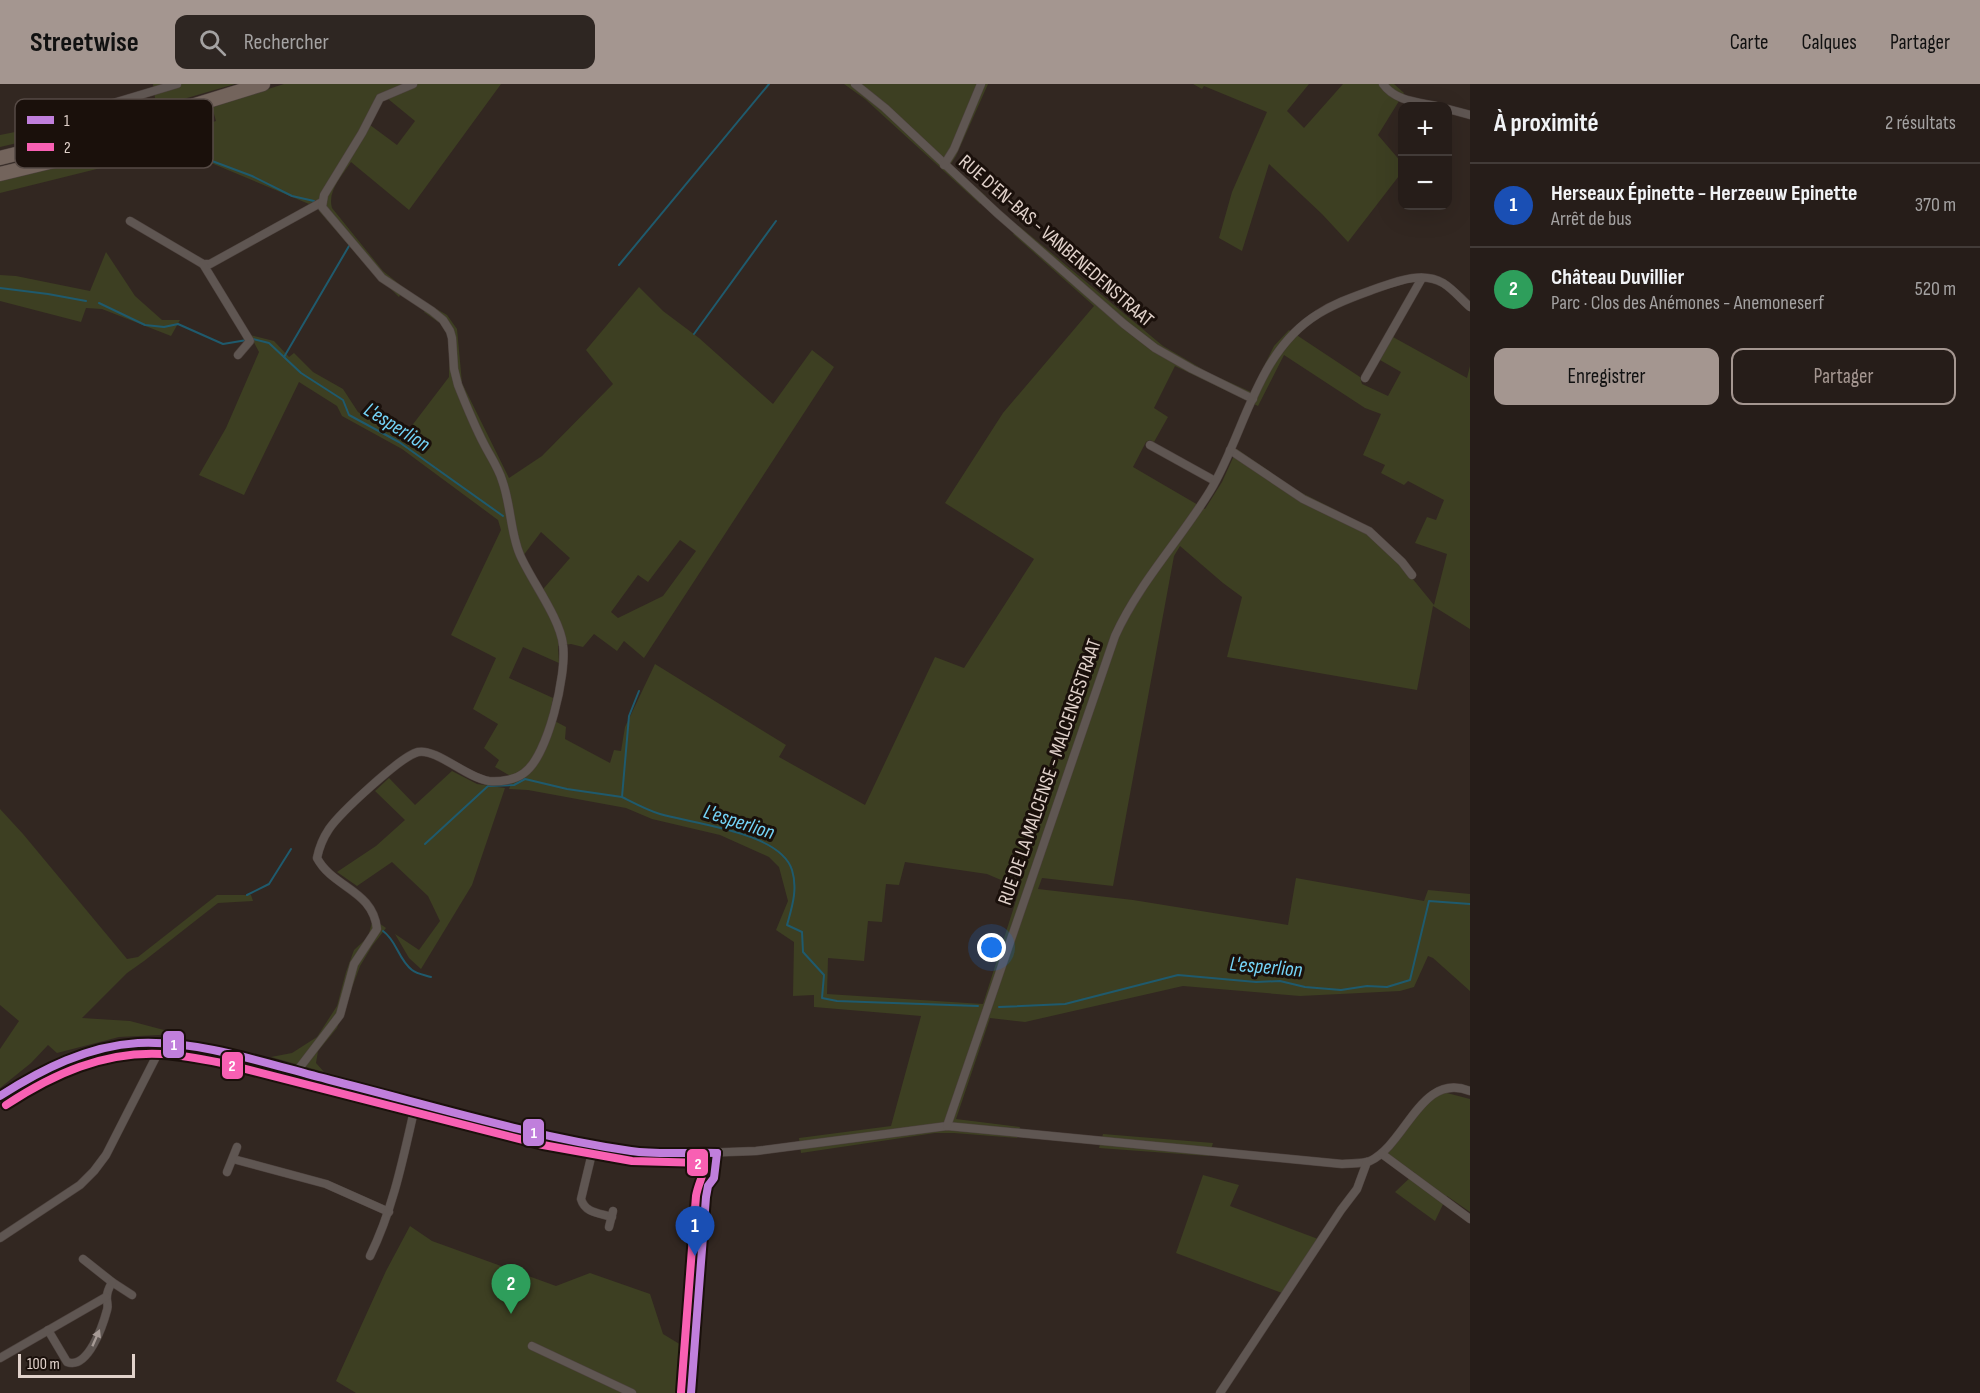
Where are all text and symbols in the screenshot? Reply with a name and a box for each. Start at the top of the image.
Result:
search box [175,15,595,69]
text: Streetwise [30,26,139,59]
icon: search [196,26,229,59]
text: Rechercher [244,29,329,56]
text: Carte [1730,30,1769,55]
text: Calques [1802,30,1857,55]
text: Partager [1890,30,1950,55]
legend [15,99,213,168]
map controls [1398,102,1452,210]
button: + [1398,102,1452,156]
text: À proximité [1494,108,1599,139]
text: 2 résultats [1885,111,1956,135]
text: 1 [64,112,70,131]
text: 2 [64,139,71,158]
street label: RUE D'EN-BAS - VANBENEDENSTRAAT [954,150,1158,332]
button: − [1398,156,1452,210]
text: Herseaux Épinette - Herzeeuw Epinette [1551,180,1857,207]
text: 1 [1510,193,1517,217]
text: 370 m [1915,193,1956,217]
text: Arrêt de bus [1551,207,1632,231]
text: Château Duvillier [1551,264,1684,291]
text: 2 [1509,277,1518,301]
text: 520 m [1915,277,1956,301]
text: Parc · Clos des Anémones - Anemoneserf [1551,291,1824,315]
button: Enregistrer [1494,348,1719,405]
button: Partager [1731,348,1956,405]
water label: L'esperlion [359,397,435,457]
street label: RUE DE LA MALCENSE - MALCENSESTRAAT [993,636,1107,908]
water label: L'esperlion [700,799,778,845]
your location [977,933,1006,962]
water label: L'esperlion [1228,951,1304,983]
line badge: 1 [162,1030,185,1059]
text: 1 [171,1036,178,1055]
line badge: 2 [221,1051,244,1080]
text: 2 [228,1057,236,1076]
line badge: 1 [522,1118,545,1147]
text: 1 [531,1124,538,1143]
line badge: 2 [686,1148,709,1177]
text: 2 [694,1155,702,1174]
pin: 1 [676,1206,714,1256]
pin: 2 [492,1264,530,1314]
one-way arrow [91,1329,101,1347]
scale bar [18,1351,135,1378]
text: 100 m [27,1355,60,1374]

